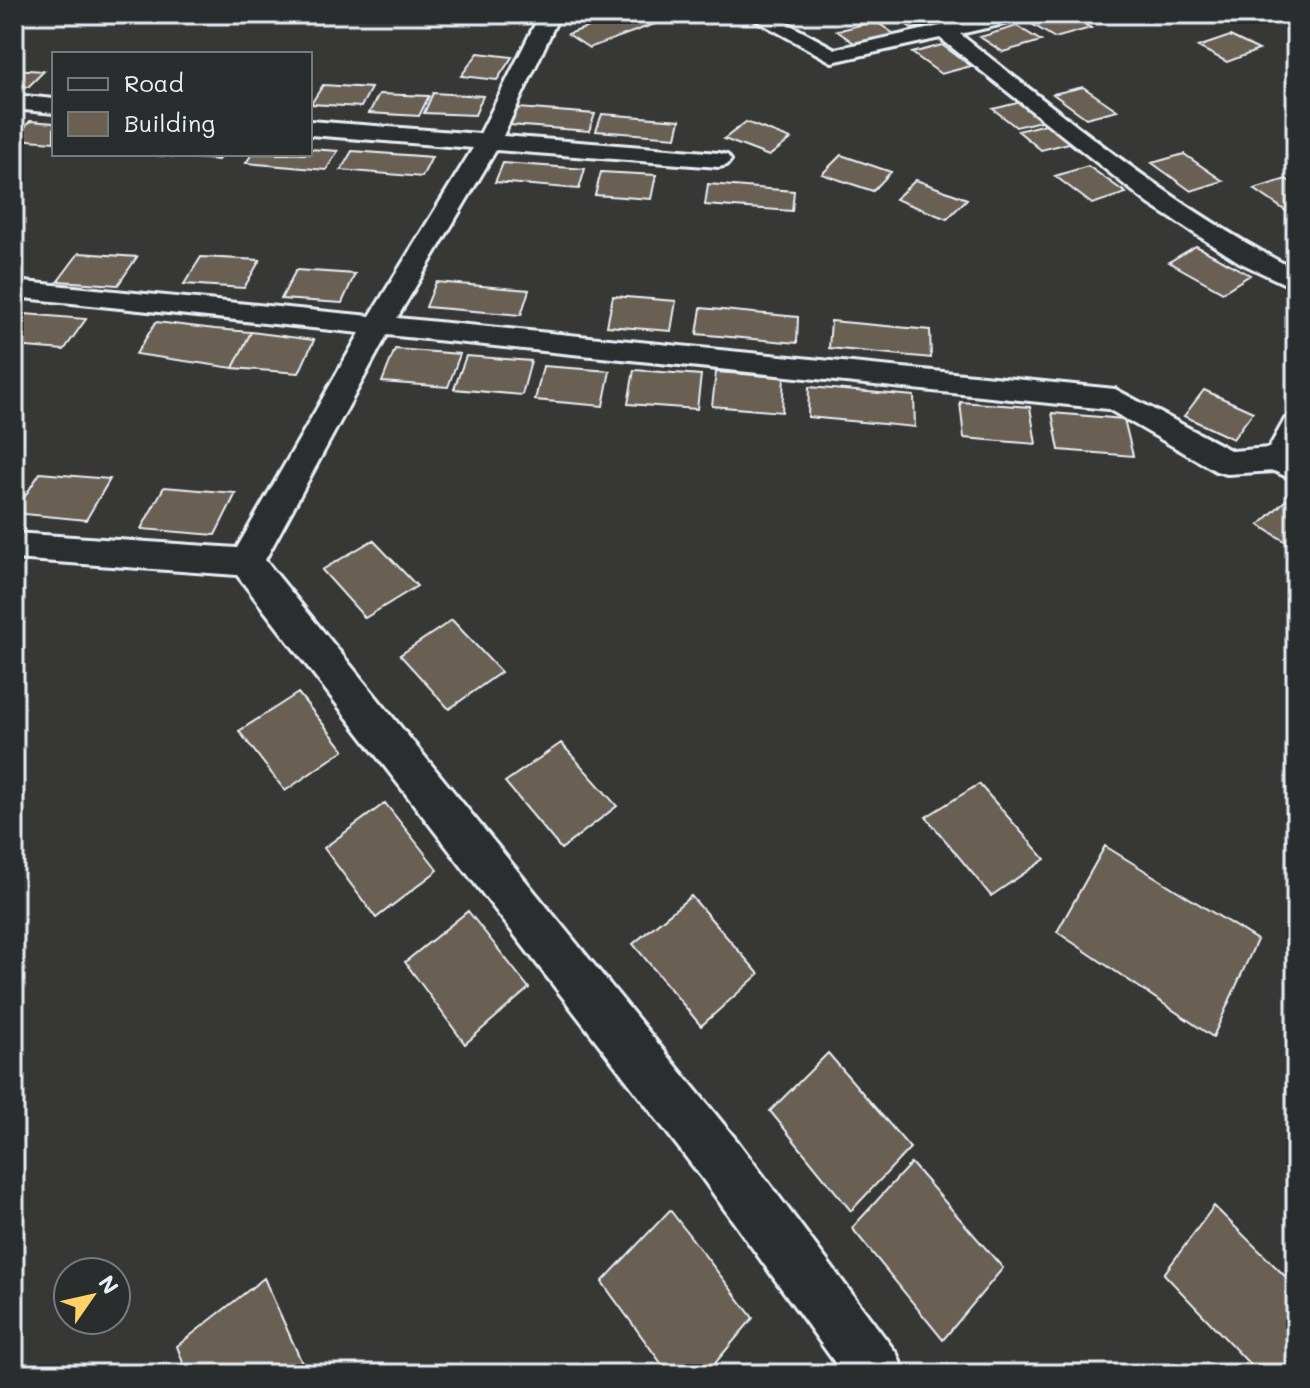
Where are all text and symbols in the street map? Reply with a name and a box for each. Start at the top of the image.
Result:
legend [52,52,312,156]
text: Road [124,67,184,98]
text: Building [124,107,215,138]
north arrow [52,1256,132,1336]
text: N [92,1270,126,1300]

